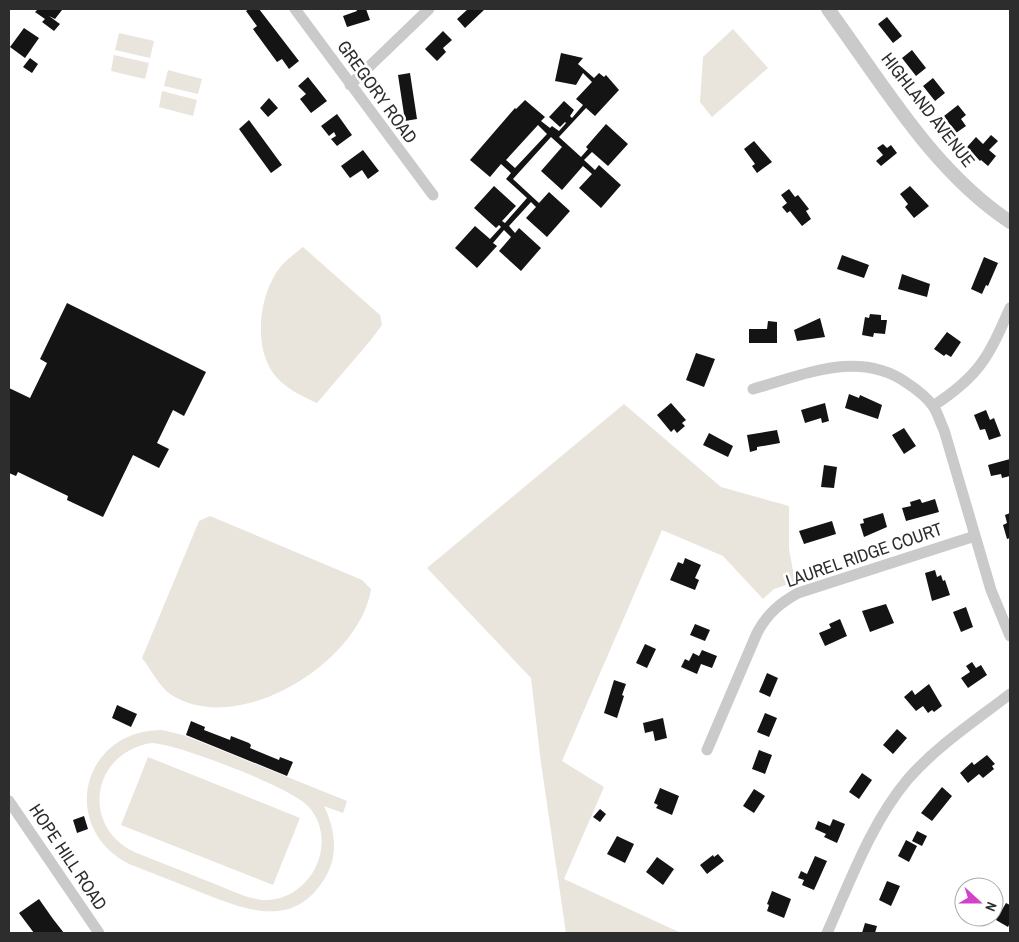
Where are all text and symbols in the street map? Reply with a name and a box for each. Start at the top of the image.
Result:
street label: GREGORY ROAD [332,35,423,148]
street label: HIGHLAND AVENUE [876,47,981,172]
street label: LAUREL RIDGE COURT [782,516,945,593]
street label: HOPE HILL ROAD [24,799,113,915]
north arrow [954,877,1004,927]
text: N [981,900,1001,914]

